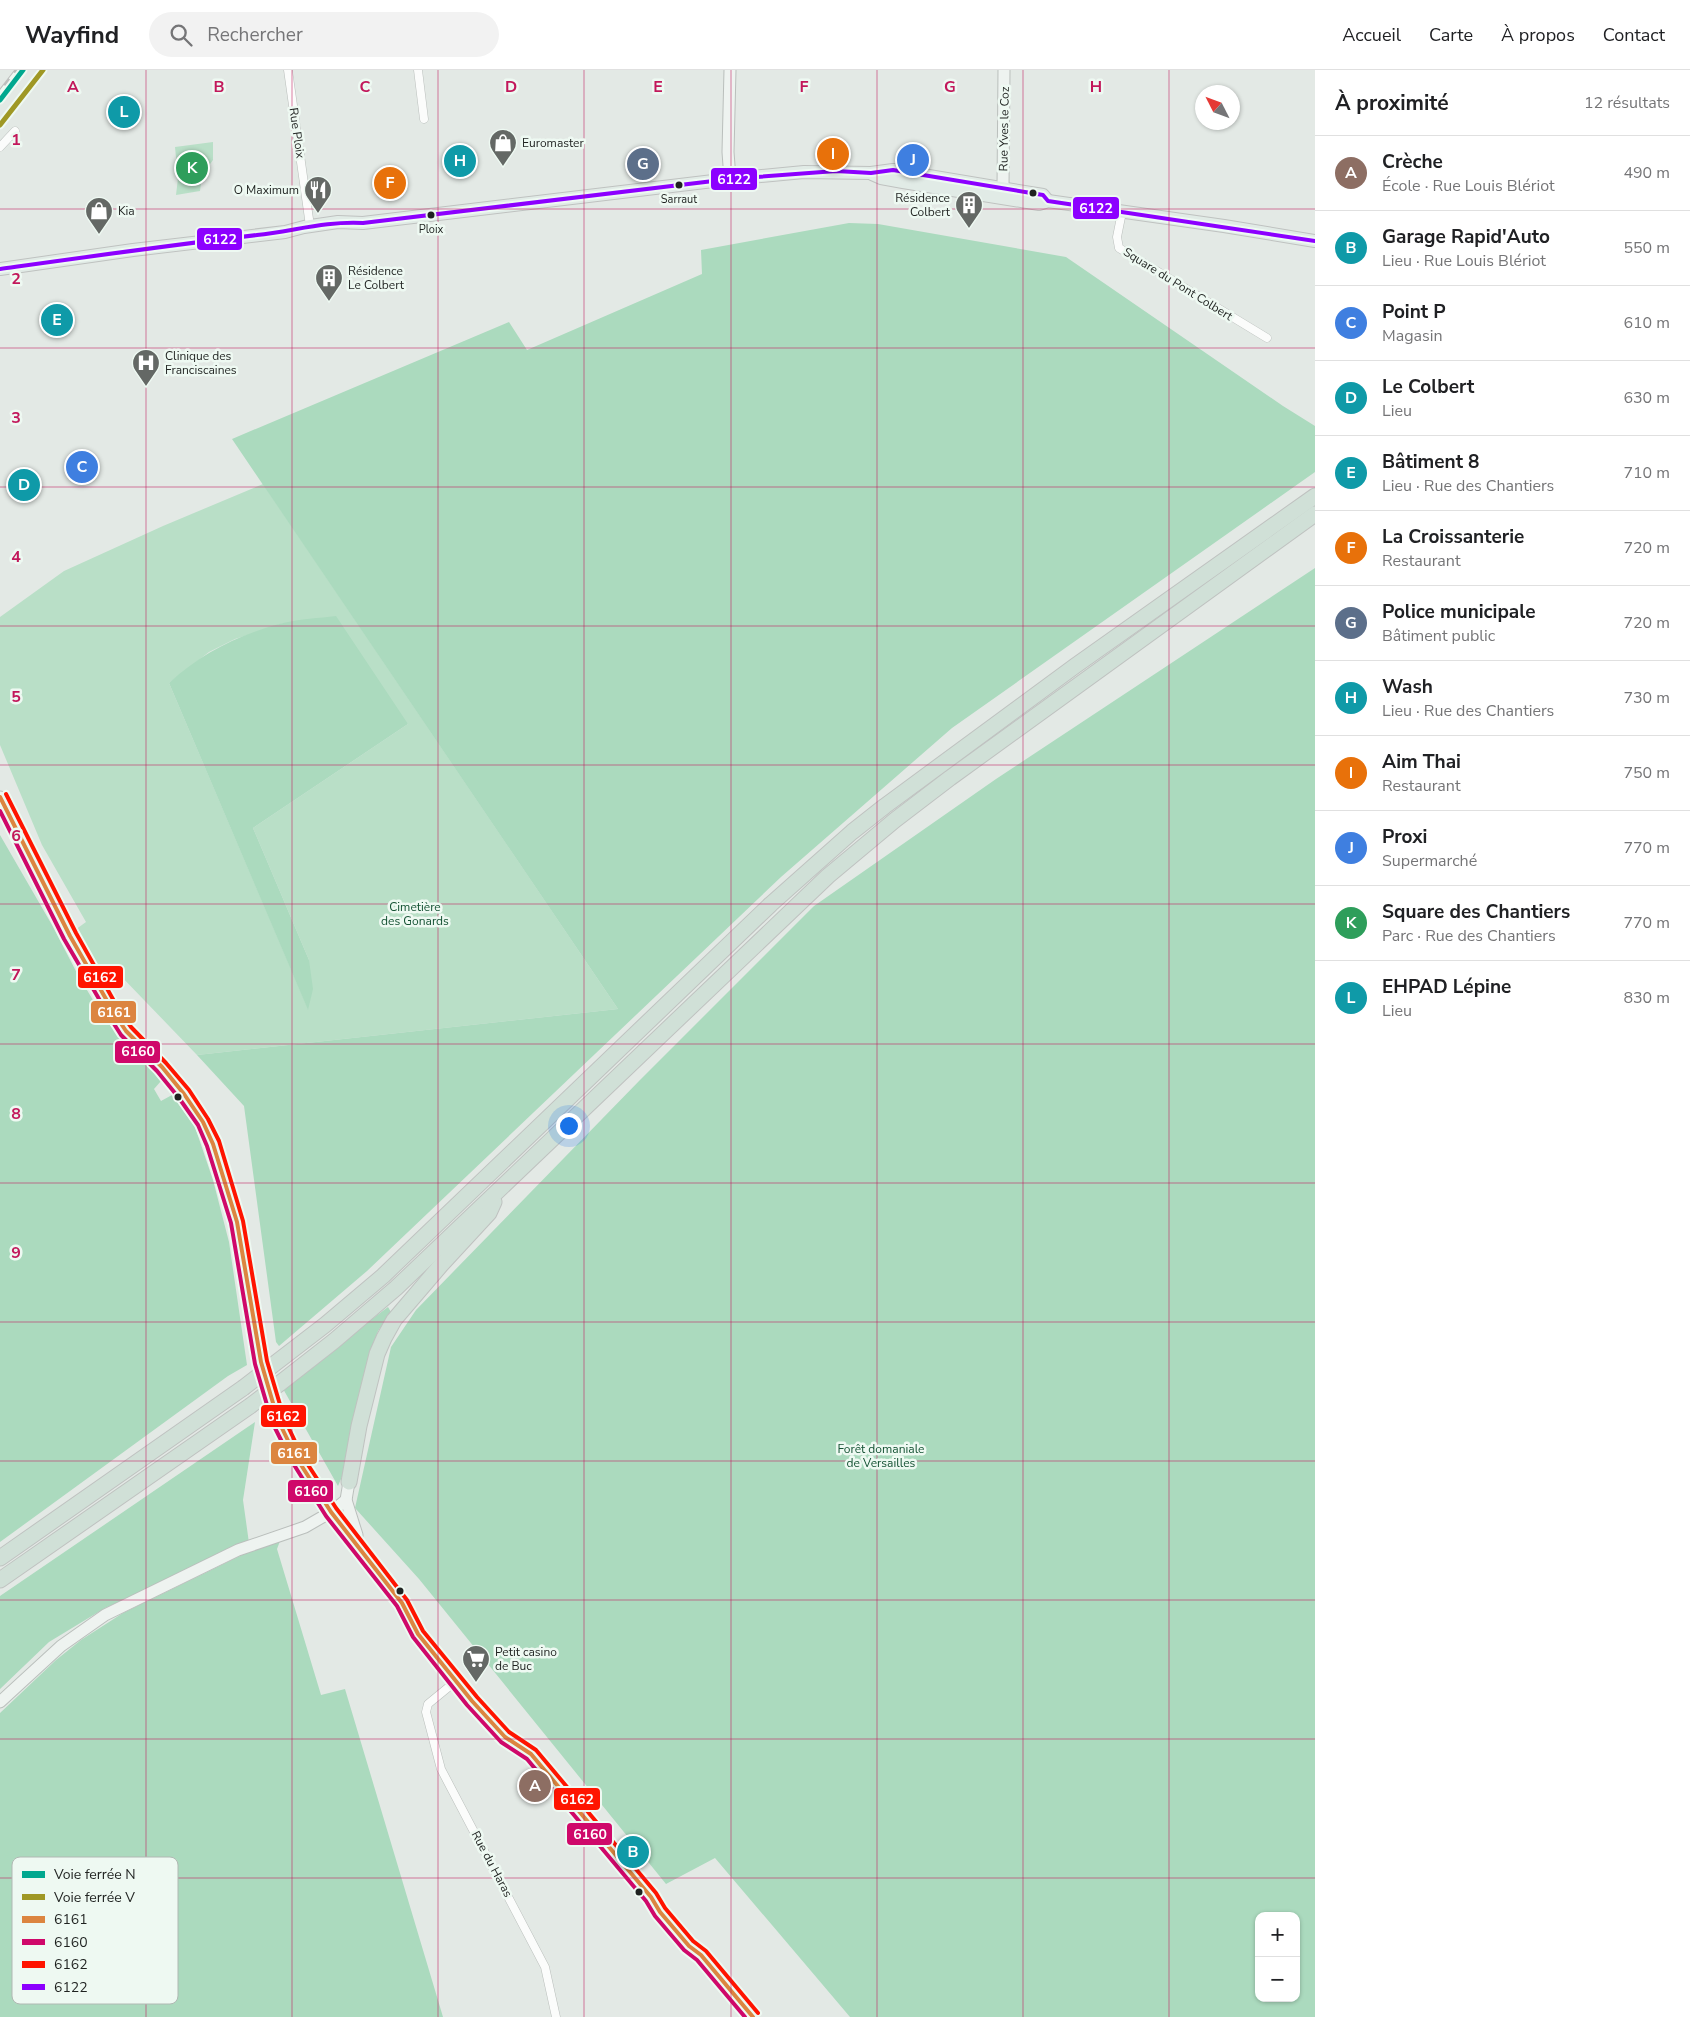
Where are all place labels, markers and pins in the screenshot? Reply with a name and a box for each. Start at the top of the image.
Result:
pin: L [108,93,140,131]
shop icon: Euromaster [488,128,518,167]
place label: Euromaster [522,135,584,151]
pin: I [817,135,849,173]
pin: J [897,141,929,179]
pin: H [444,142,476,180]
pin: G [627,145,659,183]
pin: K [176,149,208,187]
pin: F [374,164,406,202]
restaurant icon: O Maximum [303,175,333,214]
marker: Sarraut [674,180,684,190]
place label: O Maximum [234,182,299,198]
unlabelled marker [1028,188,1038,198]
place label: Résidence Colbert [895,190,951,220]
building icon: Résidence Colbert [954,190,984,229]
place label: Sarraut [661,192,697,207]
shop icon: Kia [84,196,114,235]
place label: Kia [118,203,135,219]
marker: Ploix [426,210,436,220]
place label: Ploix [419,222,444,237]
building icon: Résidence Le Colbert [314,263,344,302]
place label: Résidence Le Colbert [348,263,405,293]
pin: E [41,301,73,339]
hospital icon: Clinique des Franciscaines [131,348,161,387]
place label: Clinique des Franciscaines [165,348,237,378]
pin: C [66,448,98,486]
pin: D [8,466,40,504]
unlabelled marker [173,1092,183,1102]
unlabelled marker [395,1586,405,1596]
supermarket icon: Petit casino de Buc [461,1644,491,1683]
place label: Petit casino de Buc [495,1644,557,1674]
pin: A [519,1767,551,1805]
pin: B [617,1833,649,1871]
unlabelled marker [634,1887,644,1897]

